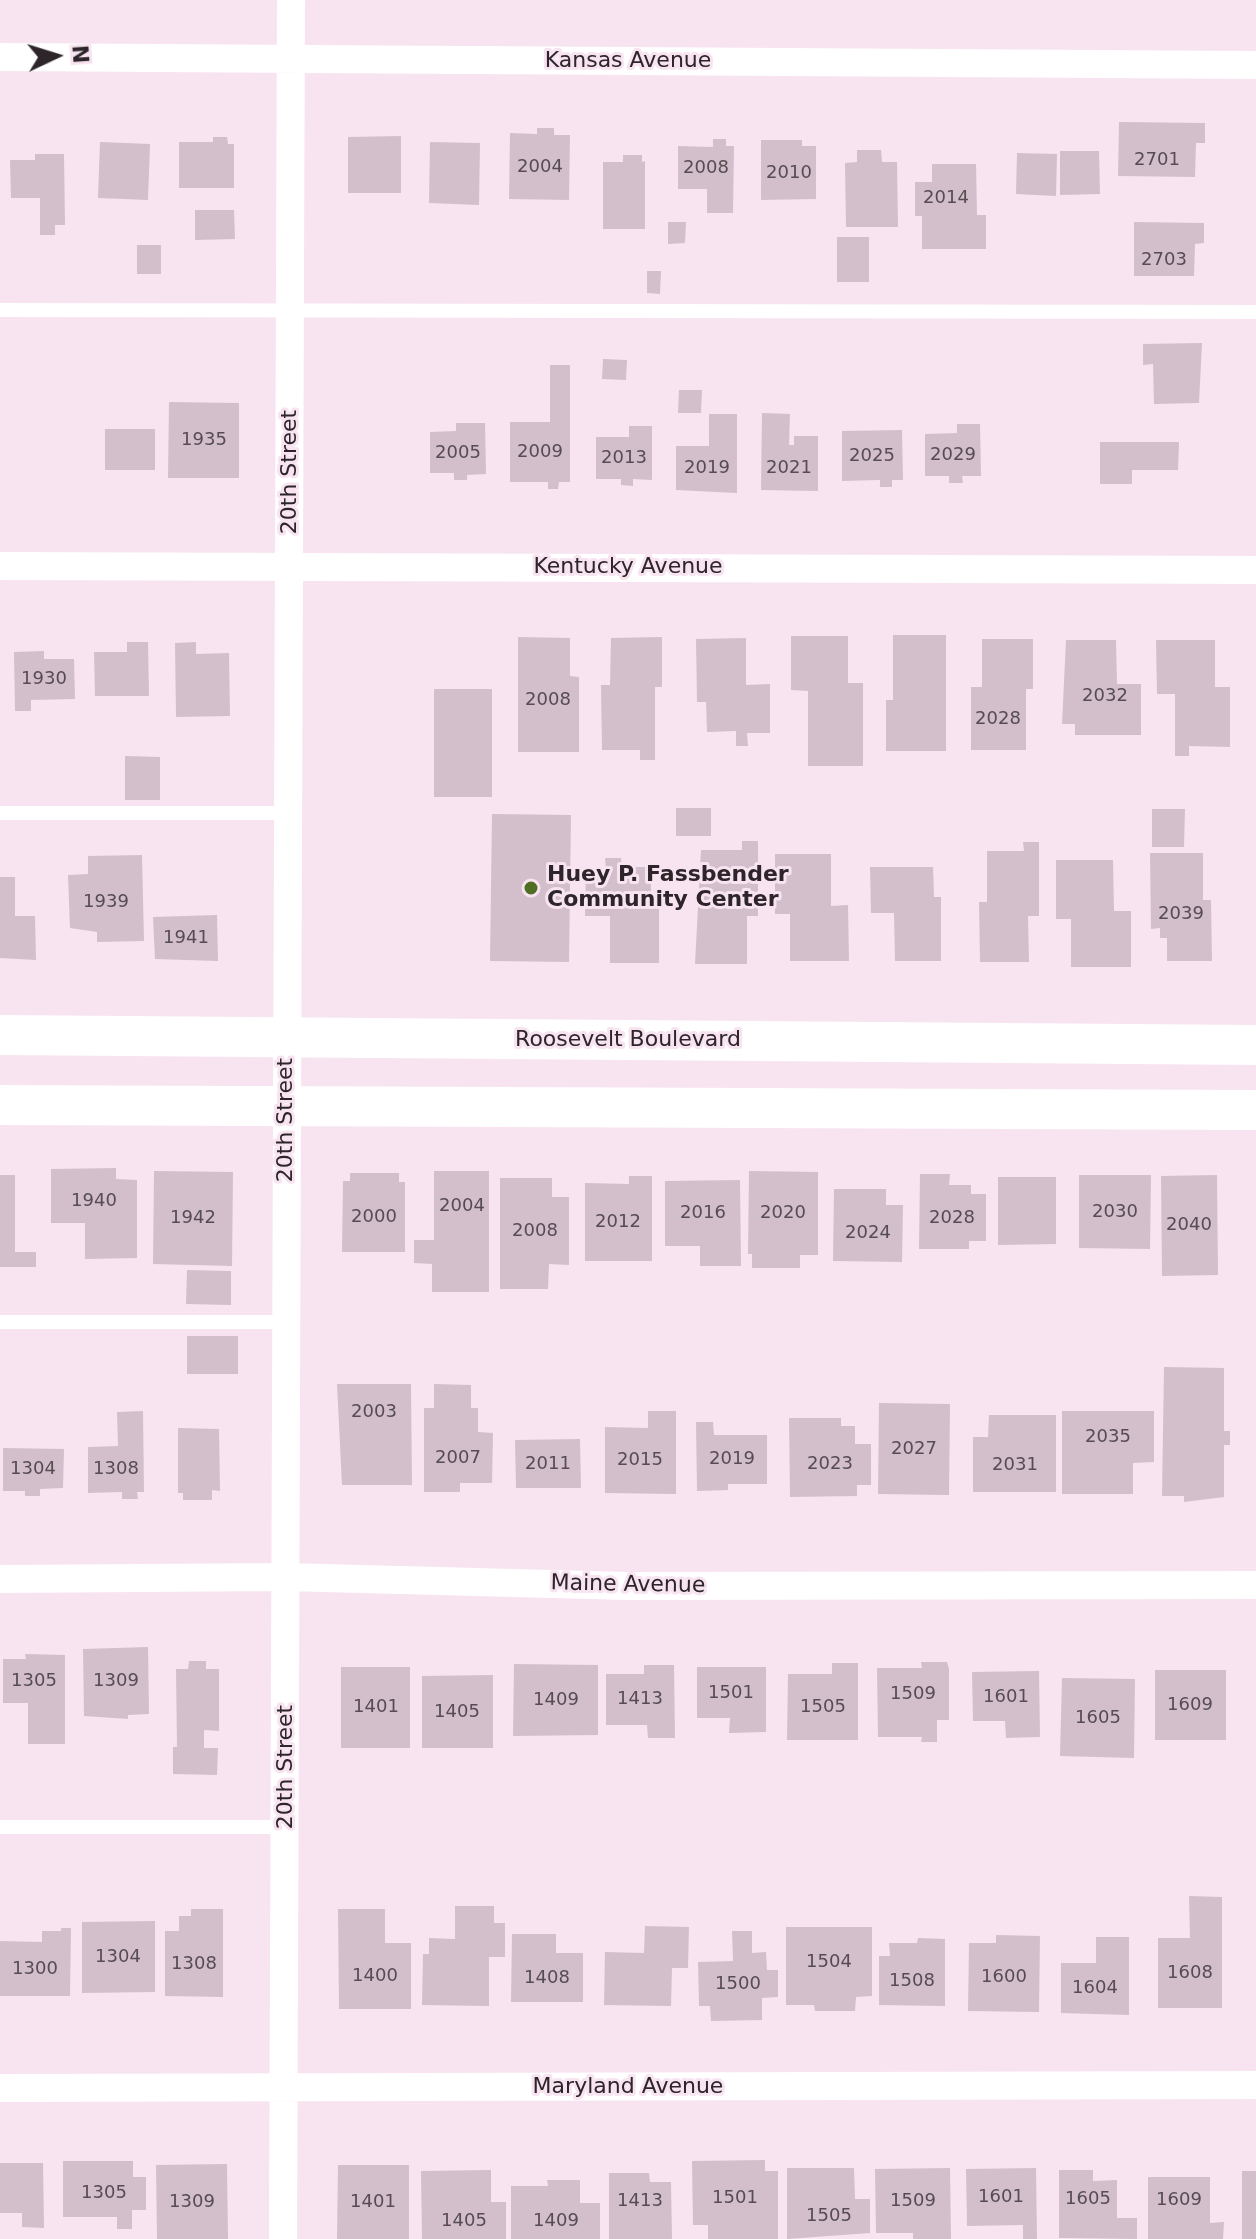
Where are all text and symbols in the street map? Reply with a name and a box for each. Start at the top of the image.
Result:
north arrow [16,16,96,96]
text: N [67,44,94,64]
street label: Kansas Avenue [545,48,711,74]
house number: 2701 [1134,149,1180,171]
house number: 2004 [517,156,563,178]
house number: 2008 [683,157,729,179]
house number: 2010 [766,162,812,184]
house number: 2014 [923,187,969,209]
house number: 2703 [1141,249,1187,271]
street label: 20th Street [277,410,303,534]
house number: 1935 [181,429,227,451]
house number: 2009 [517,441,563,463]
house number: 2005 [435,442,481,464]
house number: 2029 [930,444,976,466]
house number: 2025 [849,445,895,467]
house number: 2013 [601,447,647,469]
house number: 2019 [684,457,730,479]
house number: 2021 [766,457,812,479]
street label: Kentucky Avenue [533,554,723,580]
house number: 1930 [21,668,67,690]
house number: 2032 [1082,685,1128,707]
house number: 2008 [525,689,571,711]
house number: 2028 [975,708,1021,730]
place label: Huey P. Fassbender Community Center [547,862,789,914]
marker: Huey P. Fassbender Community Center [522,879,540,897]
house number: 1939 [83,891,129,913]
house number: 2039 [1158,903,1204,925]
house number: 1941 [163,927,209,949]
street label: Roosevelt Boulevard [515,1027,741,1053]
street label: 20th Street [273,1058,299,1182]
house number: 1940 [71,1190,117,1212]
house number: 2004 [439,1195,485,1217]
house number: 2030 [1092,1201,1138,1223]
house number: 2016 [680,1202,726,1224]
house number: 2020 [760,1202,806,1224]
house number: 2000 [351,1206,397,1228]
house number: 1942 [170,1207,216,1229]
house number: 2028 [929,1207,975,1229]
house number: 2012 [595,1211,641,1233]
house number: 2040 [1166,1214,1212,1236]
house number: 2008 [512,1220,558,1242]
house number: 2024 [845,1222,891,1244]
house number: 2003 [351,1401,397,1423]
house number: 2035 [1085,1426,1131,1448]
house number: 2027 [891,1438,937,1460]
house number: 2007 [435,1447,481,1469]
house number: 2019 [709,1448,755,1470]
house number: 2015 [617,1449,663,1471]
house number: 2011 [525,1453,571,1475]
house number: 2023 [807,1453,853,1475]
house number: 2031 [992,1454,1038,1476]
house number: 1304 [10,1458,56,1480]
house number: 1308 [93,1458,139,1480]
street label: Maine Avenue [550,1570,706,1600]
house number: 1305 [11,1670,57,1692]
house number: 1309 [93,1670,139,1692]
house number: 1501 [708,1682,754,1704]
house number: 1509 [890,1683,936,1705]
house number: 1601 [983,1686,1029,1708]
house number: 1413 [617,1688,663,1710]
house number: 1409 [533,1689,579,1711]
house number: 1609 [1167,1694,1213,1716]
house number: 1401 [353,1696,399,1718]
house number: 1505 [800,1696,846,1718]
house number: 1405 [434,1701,480,1723]
street label: 20th Street [273,1705,299,1829]
house number: 1605 [1075,1707,1121,1729]
house number: 1304 [95,1946,141,1968]
house number: 1504 [806,1951,852,1973]
house number: 1308 [171,1953,217,1975]
house number: 1300 [12,1958,58,1980]
house number: 1608 [1167,1962,1213,1984]
house number: 1400 [352,1965,398,1987]
house number: 1600 [981,1966,1027,1988]
house number: 1408 [524,1967,570,1989]
house number: 1508 [889,1970,935,1992]
house number: 1500 [715,1973,761,1995]
house number: 1604 [1072,1977,1118,1999]
street label: Maryland Avenue [533,2074,723,2100]
house number: 1305 [81,2182,127,2204]
house number: 1601 [978,2186,1024,2208]
house number: 1501 [712,2187,758,2209]
house number: 1605 [1065,2188,1111,2210]
house number: 1609 [1156,2189,1202,2211]
house number: 1413 [617,2190,663,2212]
house number: 1509 [890,2190,936,2212]
house number: 1309 [169,2191,215,2213]
house number: 1401 [350,2191,396,2213]
house number: 1505 [806,2205,852,2227]
house number: 1405 [441,2210,487,2232]
house number: 1409 [533,2210,579,2232]

